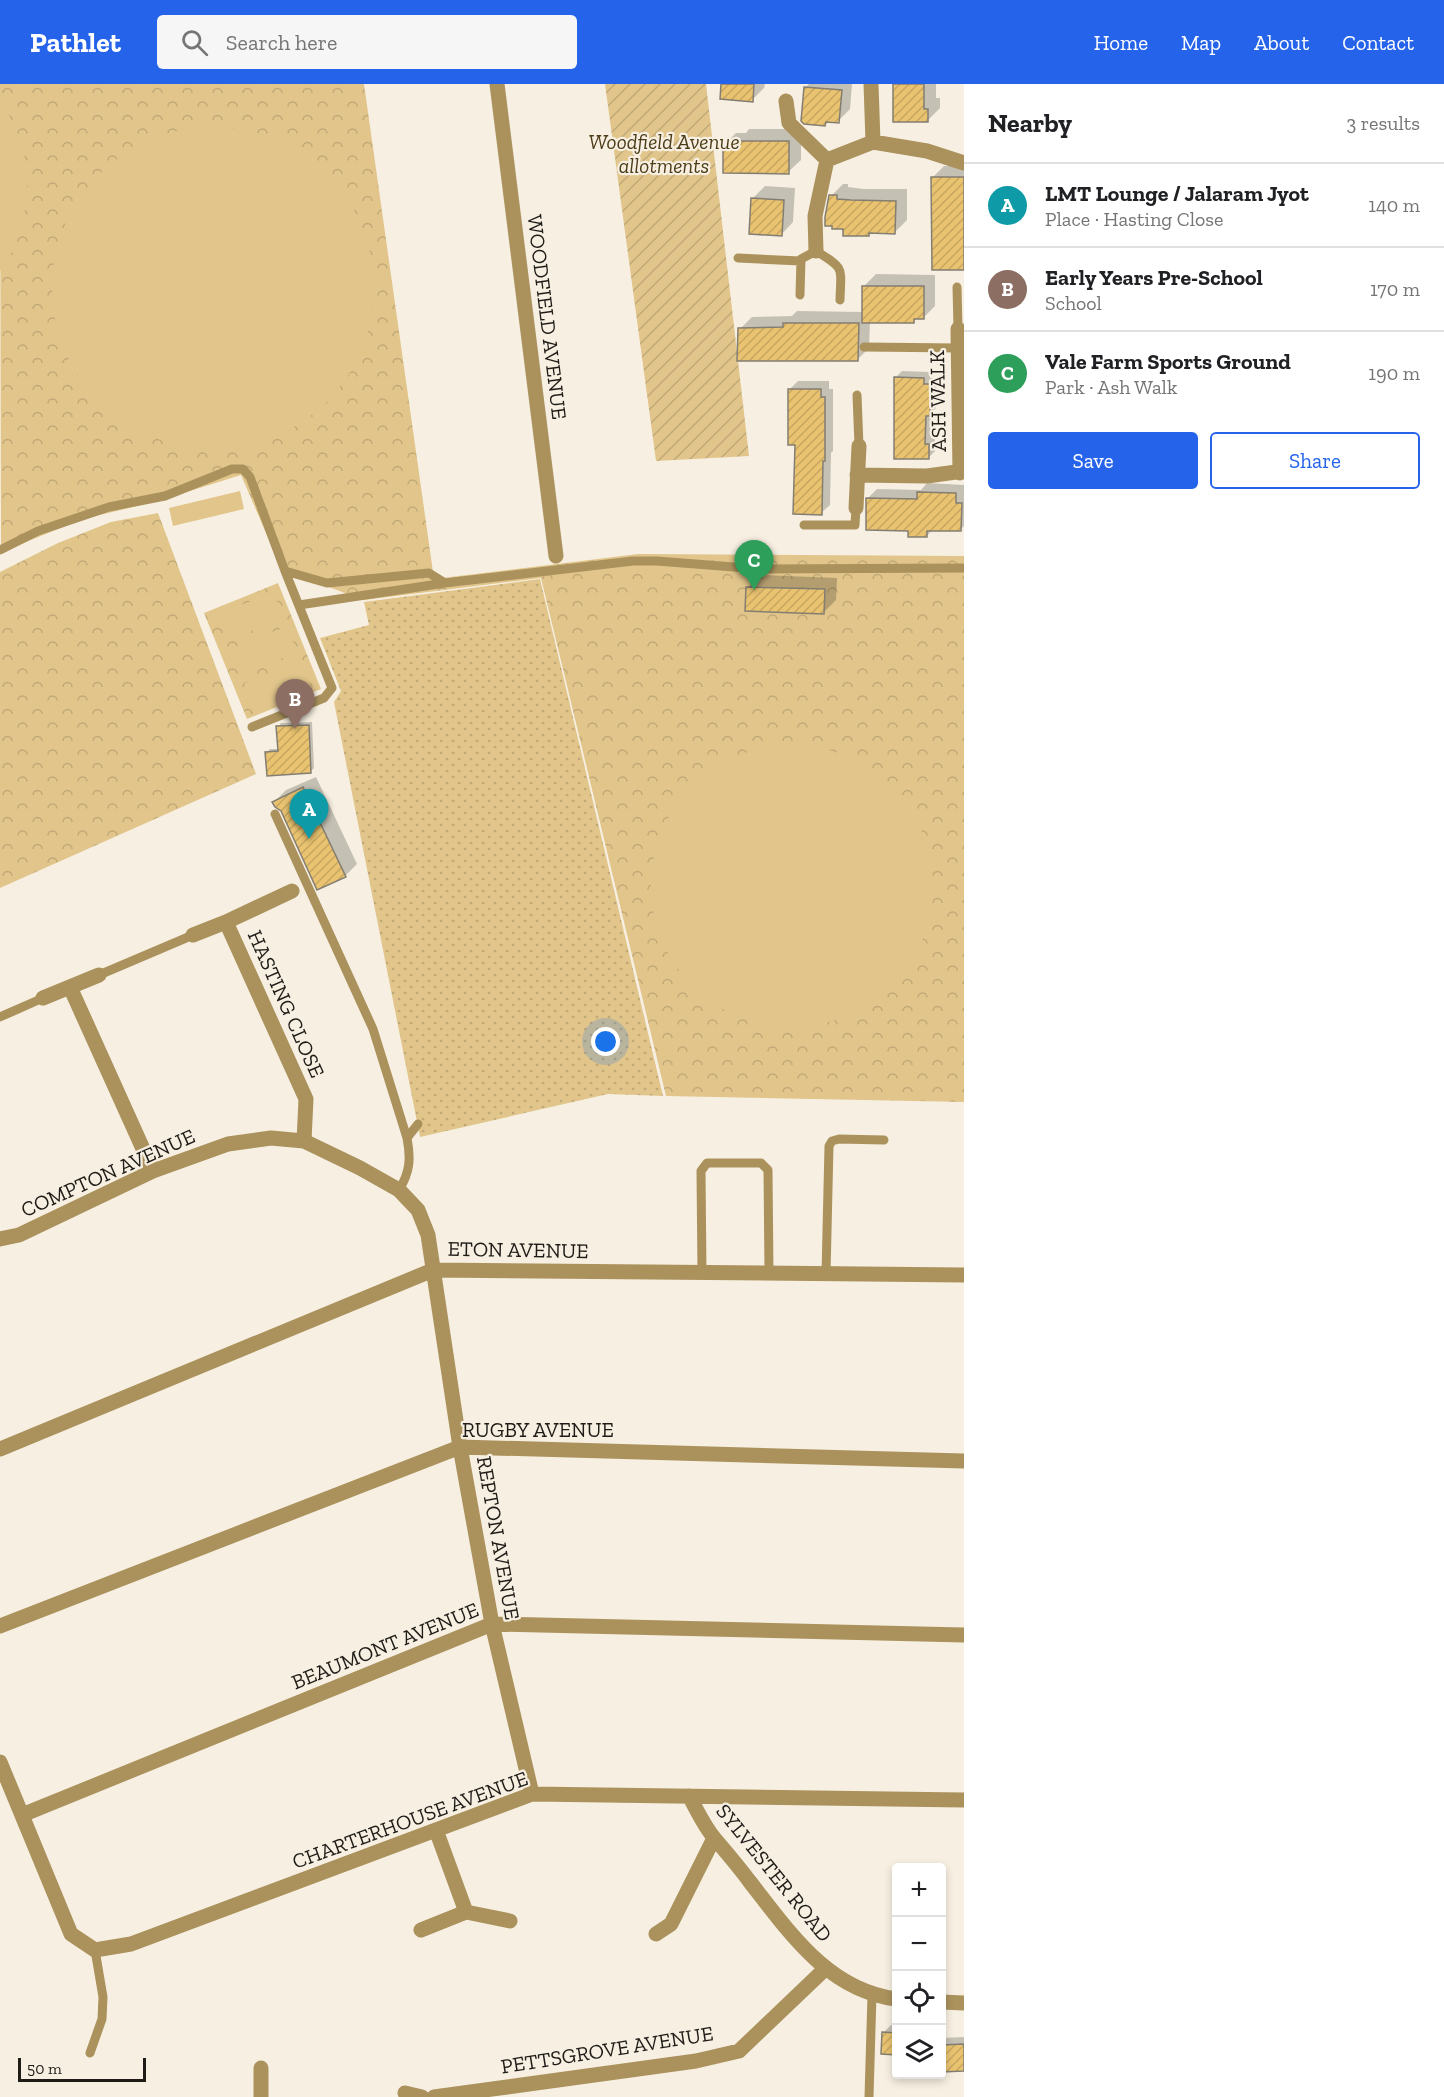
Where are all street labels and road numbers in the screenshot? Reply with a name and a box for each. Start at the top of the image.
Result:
street label: WOODFIELD AVENUE [523,213,572,421]
street label: ASH WALK [924,349,951,452]
street label: HASTING CLOSE [243,926,330,1081]
street label: COMPTON AVENUE [17,1123,199,1222]
street label: ETON AVENUE [447,1236,589,1263]
street label: RUGBY AVENUE [462,1417,614,1442]
street label: REPTON AVENUE [472,1454,525,1622]
street label: BEAUMONT AVENUE [288,1597,482,1694]
street label: CHARTERHOUSE AVENUE [289,1765,531,1874]
street label: SYLVESTER ROAD [711,1799,838,1947]
street label: PETTSGROVE AVENUE [499,2020,715,2079]

